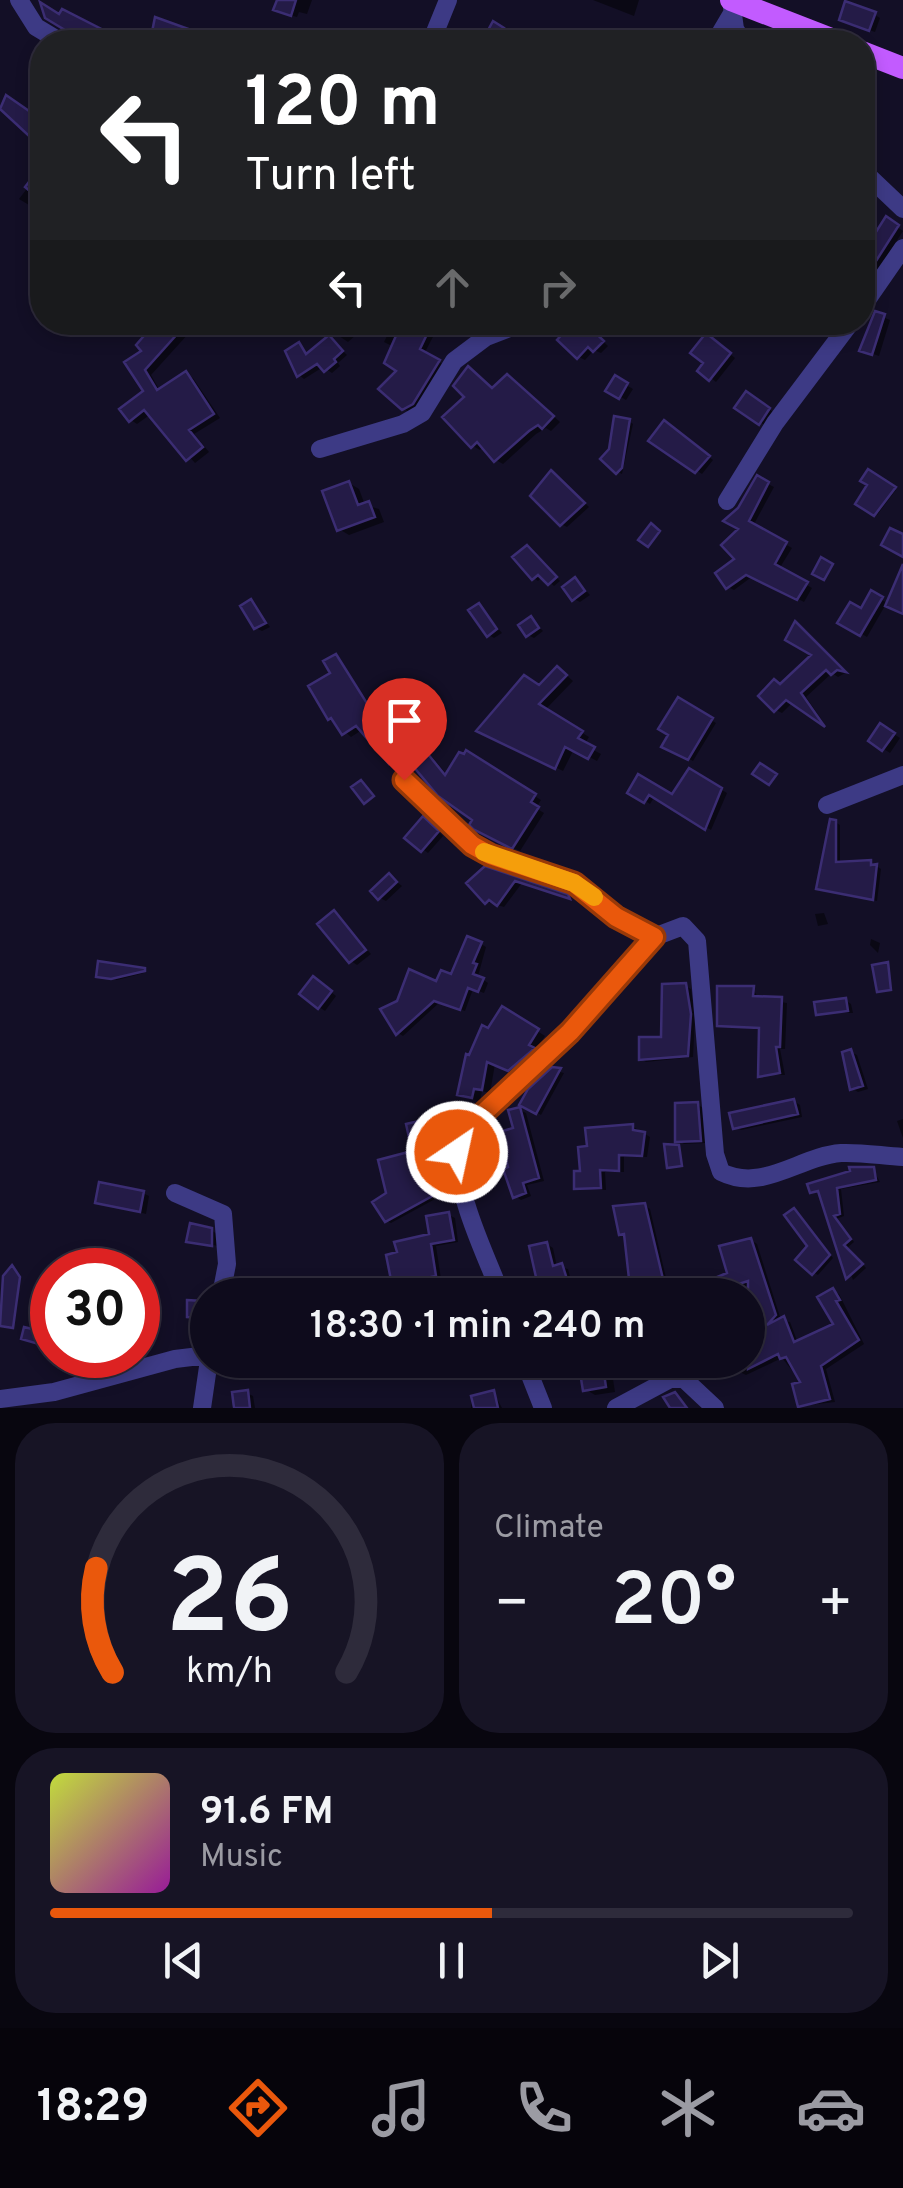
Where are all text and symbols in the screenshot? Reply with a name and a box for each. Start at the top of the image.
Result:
text: 120 m [245,62,441,151]
icon: left [80,70,210,200]
text: Turn left [245,149,416,206]
icon: left [320,260,375,315]
icon: ahead [425,260,480,315]
icon: right [530,260,585,315]
pin [362,678,447,781]
icon: arrive [377,693,432,748]
position arrow [405,1100,509,1204]
speed limit sign: 30 [30,1248,160,1378]
text: 18:30 · 1 min · 240 m [310,1303,645,1352]
text: Climate [494,1509,604,1549]
text: 26 [166,1538,293,1670]
text: 20° [611,1557,736,1652]
text: − [494,1571,529,1641]
text: + [818,1571,853,1641]
text: km/h [186,1650,273,1696]
text: 91.6 FM [200,1789,333,1838]
text: Music [200,1838,283,1878]
icon: previous [156,1933,211,1988]
icon: pause [424,1933,479,1988]
icon: next [692,1933,747,1988]
icon: directions [223,2073,293,2143]
icon: music [366,2073,436,2143]
icon: phone [509,2073,579,2143]
icon: climate [653,2073,723,2143]
icon: car [796,2073,866,2143]
text: 18:29 [37,2080,149,2137]

